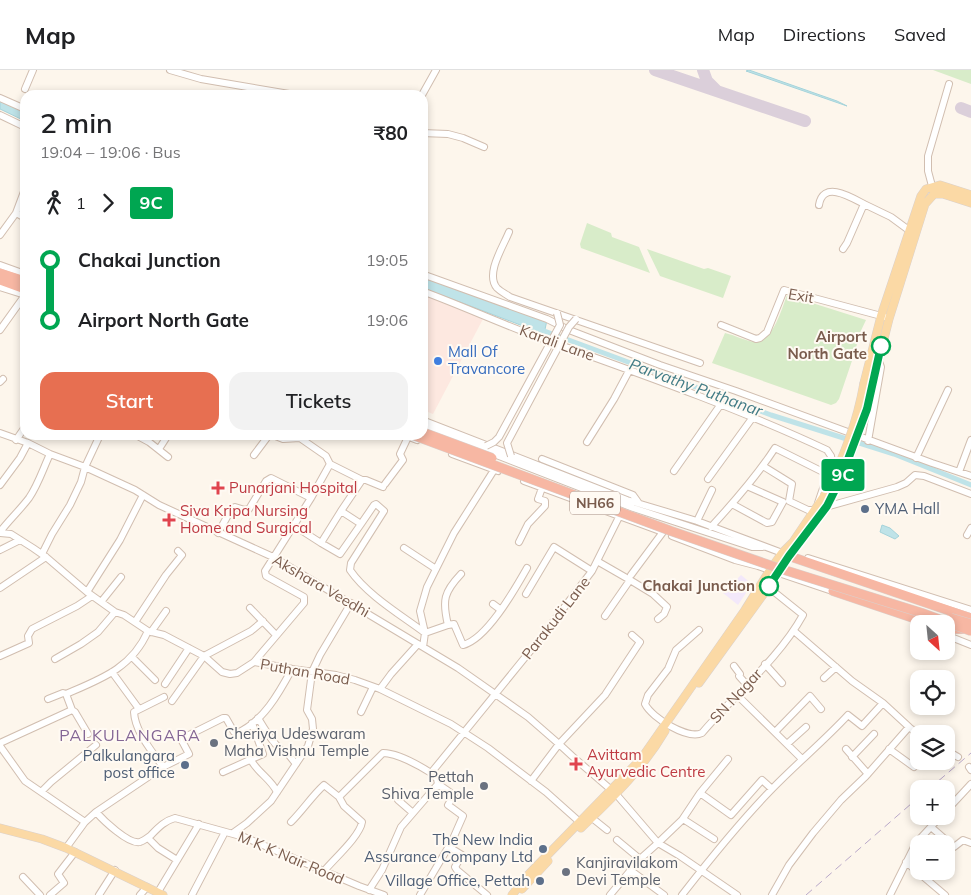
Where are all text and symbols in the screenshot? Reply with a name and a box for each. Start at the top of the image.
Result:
text: Map [25,20,76,50]
text: Map [718,23,755,46]
text: Directions [783,23,866,46]
text: Saved [894,23,946,46]
text: 2 min [40,105,113,140]
text: ₹80 [374,121,408,145]
text: 19:04 – 19:06 · Bus [40,142,181,162]
icon: walk [40,189,68,217]
icon: forward [94,189,122,217]
text: 9C [140,191,163,214]
text: 1 [76,193,86,213]
text: Chakai Junction [78,248,221,272]
text: 19:05 [366,250,408,270]
street label: Exit [787,284,815,307]
text: Airport North Gate [78,308,249,332]
text: 19:06 [366,310,408,330]
street label: Karali Lane [517,320,597,365]
place label: Airport North Gate [787,327,867,363]
marker: Airport North Gate [871,336,891,356]
place label: Mall Of Travancore [448,342,525,378]
water label: Parvathy Puthanar [627,354,766,421]
marker: Mall Of Travancore [432,355,444,367]
button: Start [40,372,219,430]
button: Tickets [229,372,408,430]
line badge: 9C [820,459,866,491]
text: 9C [831,463,855,486]
place label: Punarjani Hospital [229,478,357,497]
marker: Punarjani Hospital [211,481,225,495]
road number: NH66 [570,492,620,514]
place label: YMA Hall [874,499,940,518]
place label: Siva Kripa Nursing Home and Surgical [180,501,312,537]
marker: YMA Hall [859,503,871,515]
marker: Siva Kripa Nursing Home and Surgical [162,513,176,527]
street label: Akshara Veedhi [269,550,373,621]
street label: Parakudi Lane [517,573,594,663]
place label: Chakai Junction [642,576,755,595]
marker: Chakai Junction [759,576,779,596]
north arrow [910,615,955,660]
map controls [910,615,955,880]
street label: Puthan Road [259,654,351,689]
street label: SN Nagar [705,664,766,727]
button: locate [910,670,955,715]
place label: Cheriya Udeswaram Maha Vishnu Temple [224,724,369,760]
district label: PALKULANGARA [59,725,201,745]
button: layers [910,725,955,770]
marker: Cheriya Udeswaram Maha Vishnu Temple [208,737,220,749]
place label: Avittam Ayurvedic Centre [587,745,706,781]
place label: Palkulangara post office [83,746,175,782]
marker: Avittam Ayurvedic Centre [569,757,583,771]
marker: Palkulangara post office [179,759,191,771]
place label: Pettah Shiva Temple [382,767,474,803]
marker: Pettah Shiva Temple [478,780,490,792]
button: + [910,780,955,825]
street label: M K K Nair Road [235,827,347,888]
place label: The New India Assurance Company Ltd [364,830,533,866]
button: − [910,835,955,880]
marker: The New India Assurance Company Ltd [537,843,549,855]
place label: Kanjiravilakom Devi Temple [576,853,678,889]
marker: Kanjiravilakom Devi Temple [560,866,572,878]
place label: Village Office, Pettah [385,871,530,890]
marker: Village Office, Pettah [534,875,546,887]

